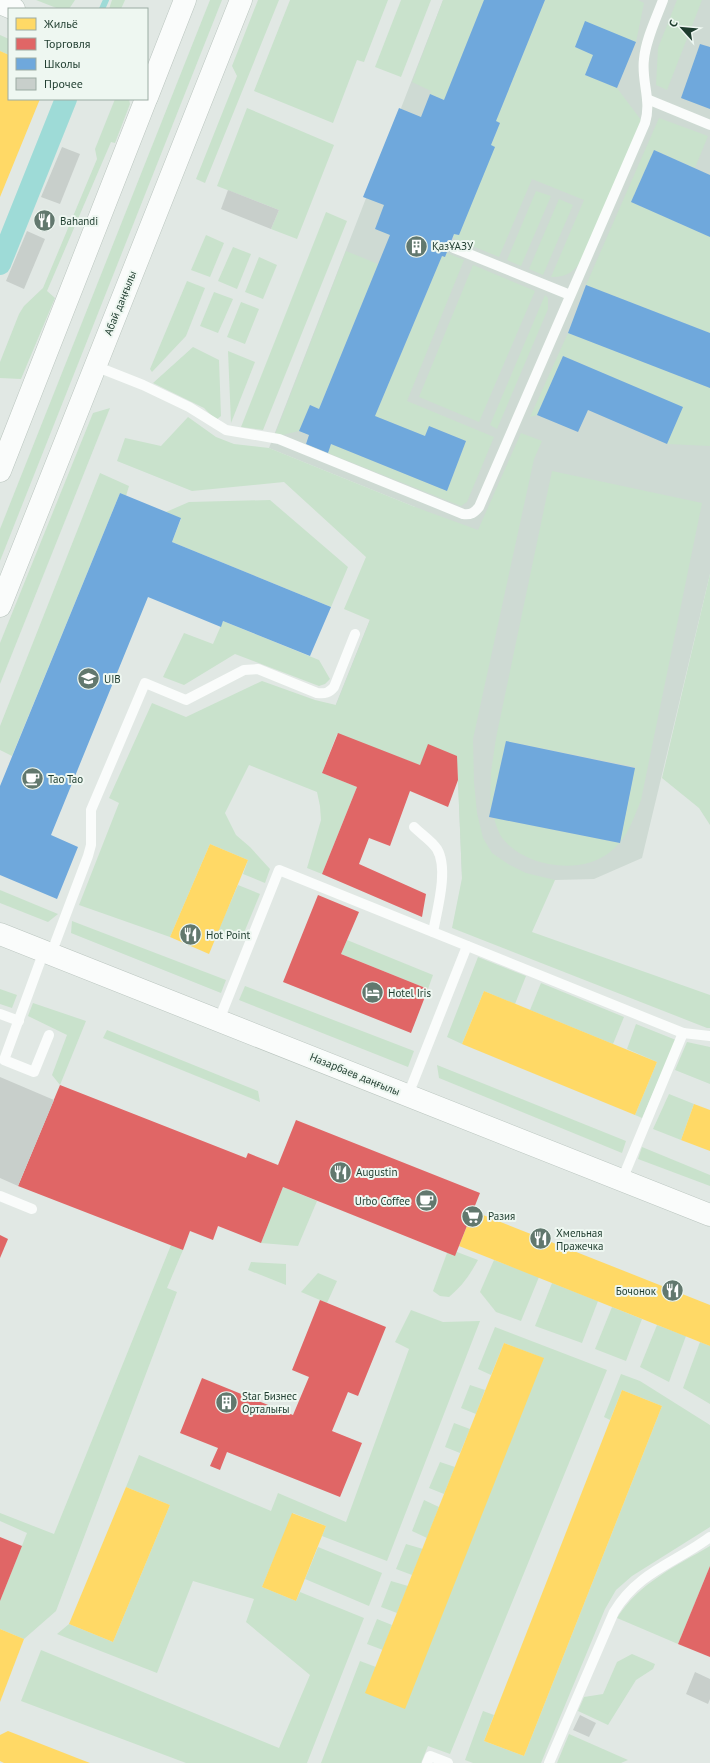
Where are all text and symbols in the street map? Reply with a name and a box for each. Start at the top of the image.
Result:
legend [8,8,148,100]
north arrow [662,8,702,48]
text: Жильё [43,16,78,31]
text: С [665,18,681,29]
text: Торговля [44,36,90,51]
text: Школы [44,56,80,71]
text: Прочее [44,76,83,91]
restaurant icon: Bahandi [32,208,58,234]
place label: Bahandi [60,214,98,228]
building icon: ҚазҰАЗУ [404,233,430,259]
place label: ҚазҰАЗУ [432,239,474,253]
street label: Абай даңғылы [101,269,139,337]
school or university icon: UIB [75,666,101,692]
place label: UIB [104,672,121,686]
cafe icon: Tao Tao [20,766,46,792]
place label: Tao Tao [48,772,83,786]
restaurant icon: Hot Point [177,922,203,948]
place label: Hot Point [206,928,251,942]
hotel icon: Hotel Iris [359,980,385,1006]
place label: Hotel Iris [388,986,432,1000]
street label: Назарбаев даңғылы [308,1049,402,1099]
restaurant icon: Augustin [328,1159,354,1185]
place label: Augustin [356,1165,398,1179]
cafe icon: Urbo Coffee [413,1188,439,1214]
place label: Urbo Coffee [355,1194,410,1208]
supermarket icon: Разия [460,1203,486,1229]
place label: Разия [488,1209,515,1223]
restaurant icon: Хмельная Пражечка [528,1226,554,1252]
place label: Хмельная Пражечка [556,1226,604,1253]
restaurant icon: Бочонок [659,1278,685,1304]
place label: Бочонок [616,1284,657,1298]
building icon: Star Бизнес Орталығы [214,1389,240,1415]
place label: Star Бизнес Орталығы [242,1389,297,1416]

